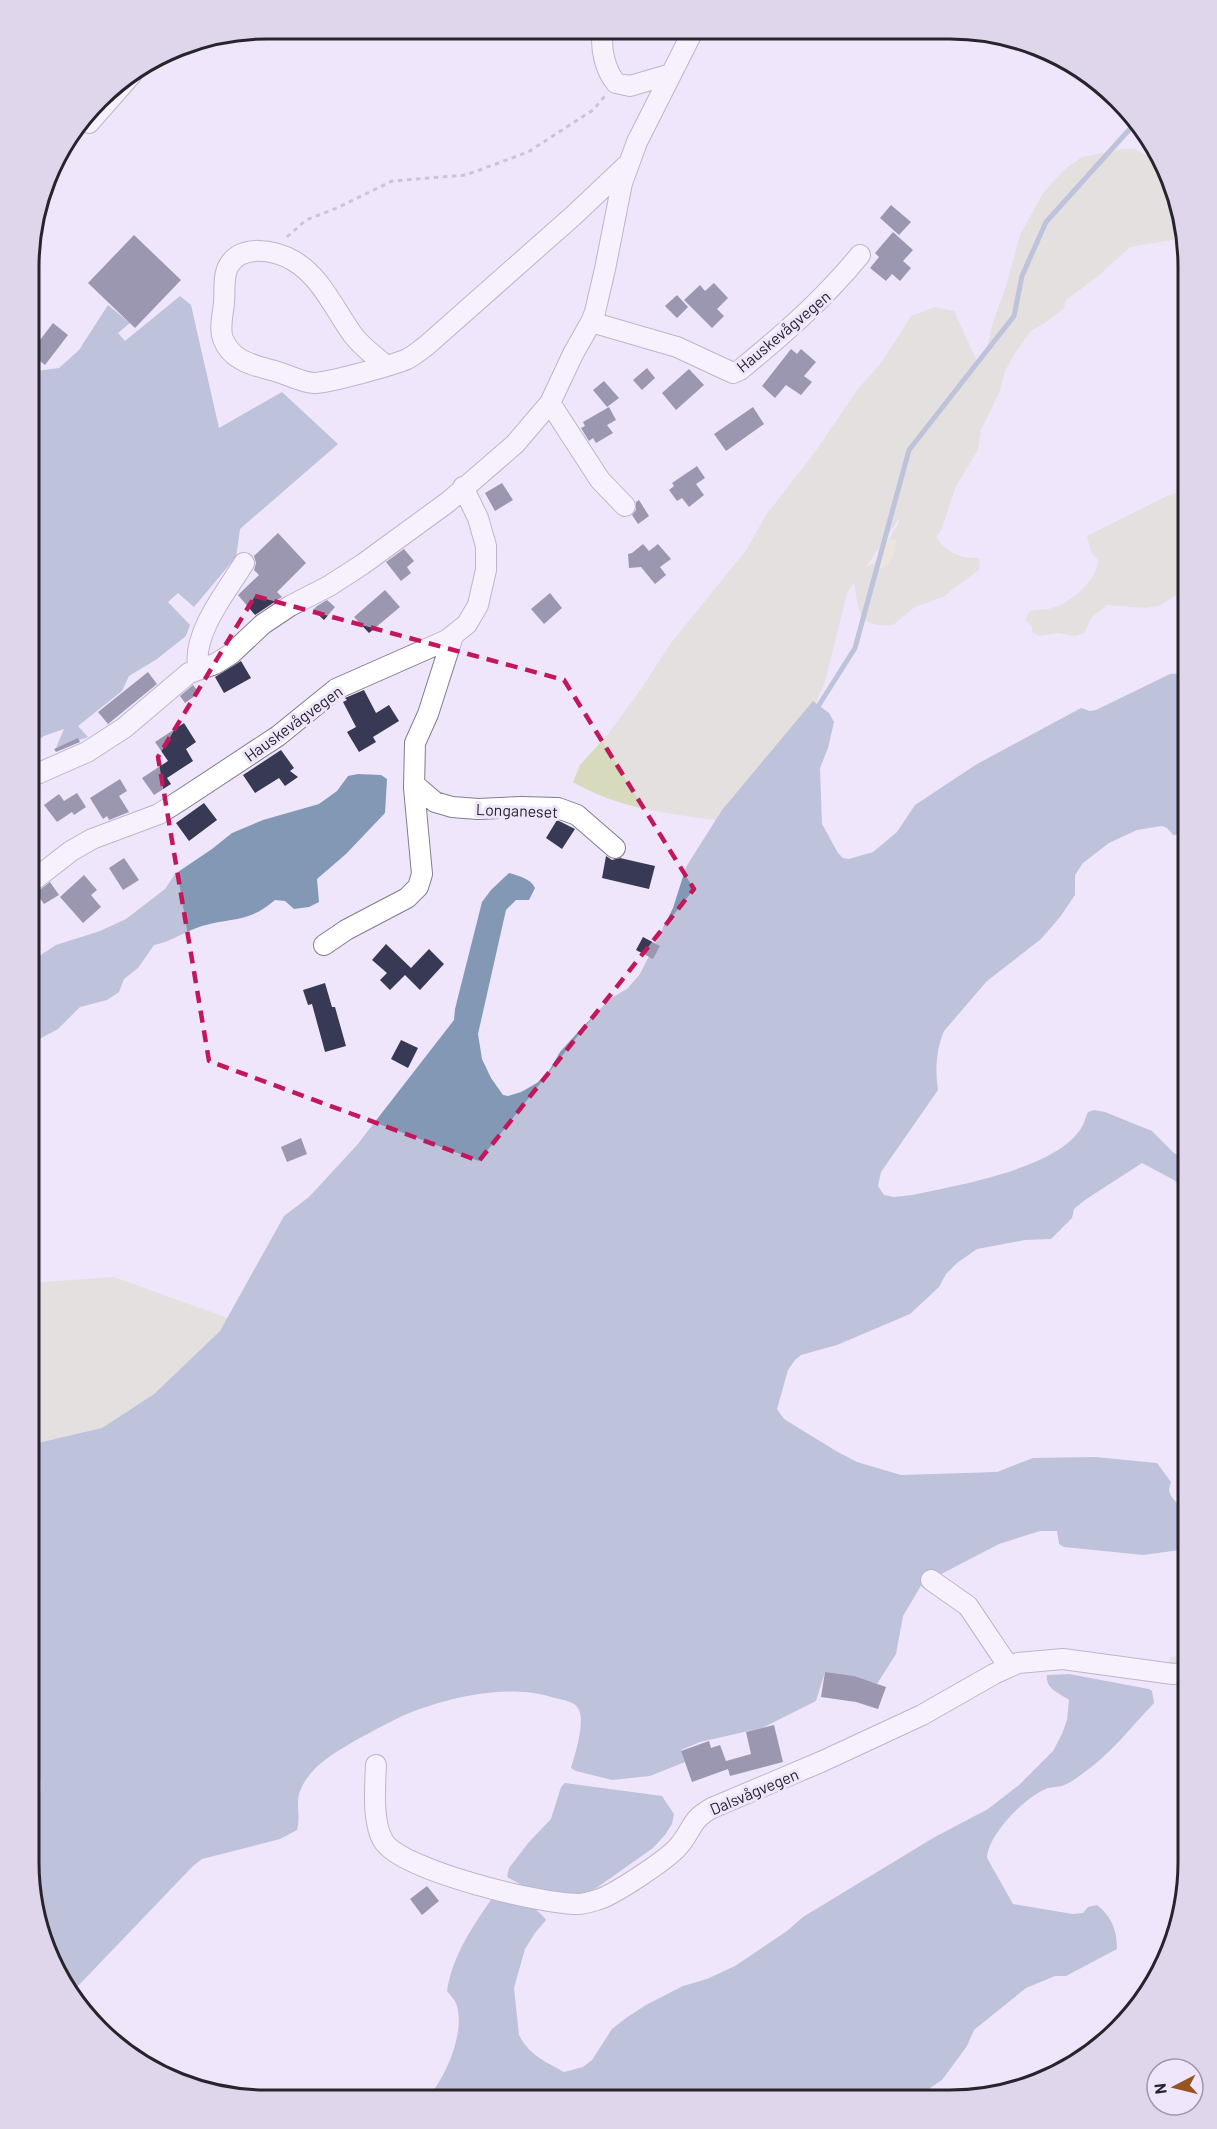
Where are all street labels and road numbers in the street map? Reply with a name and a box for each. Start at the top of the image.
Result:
street label: Hauskevågvegen [732,286,834,376]
street label: Hauskevågvegen [240,681,346,765]
street label: Longaneset [476,799,558,821]
street label: Dalsvågvegen [707,1764,801,1818]

